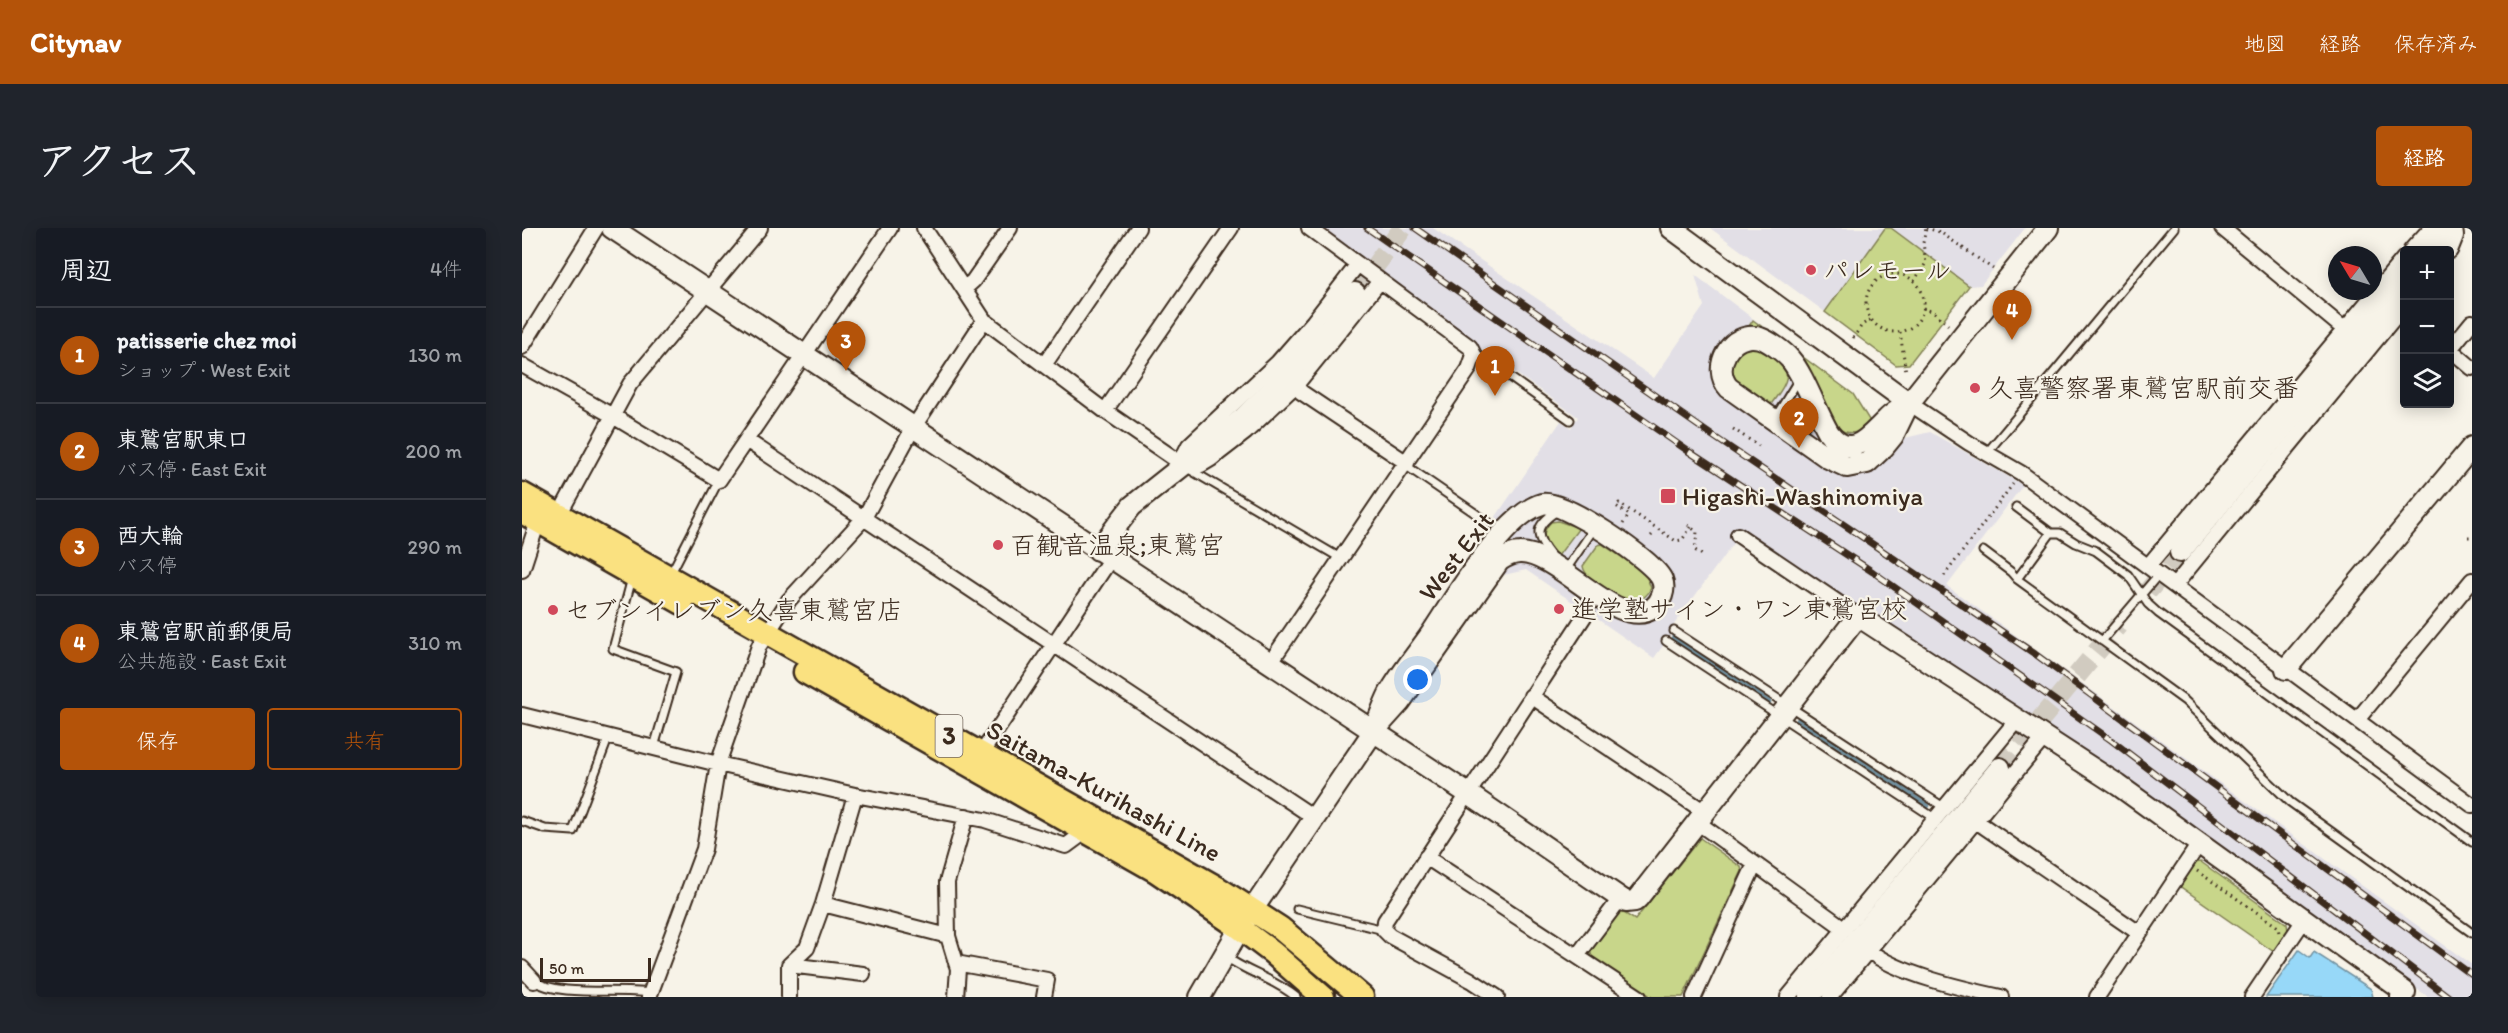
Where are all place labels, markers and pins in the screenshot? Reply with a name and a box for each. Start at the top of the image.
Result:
place label: パレモール [1823,254,1951,286]
marker: パレモール [1804,263,1818,277]
pin: 4 [1992,291,2032,340]
pin: 3 [826,322,866,371]
pin: 1 [1476,346,1514,396]
place label: 久喜警察署東鷲宮駅前交番 [1987,372,2299,404]
marker: 久喜警察署東鷲宮駅前交番 [1968,381,1982,395]
pin: 2 [1780,398,1818,448]
place label: Higashi-Washinomiya [1682,480,1923,512]
marker: Higashi-Washinomiya [1659,487,1677,505]
place label: 百観音温泉;東鷲宮 [1010,529,1225,561]
marker: 百観音温泉;東鷲宮 [991,538,1005,552]
place label: 進学塾サイン・ワン東鷲宮校 [1571,593,1907,625]
place label: セブンイレブン久喜東鷲宮店 [565,594,903,626]
marker: 進学塾サイン・ワン東鷲宮校 [1552,602,1566,616]
marker: セブンイレブン久喜東鷲宮店 [546,603,560,617]

